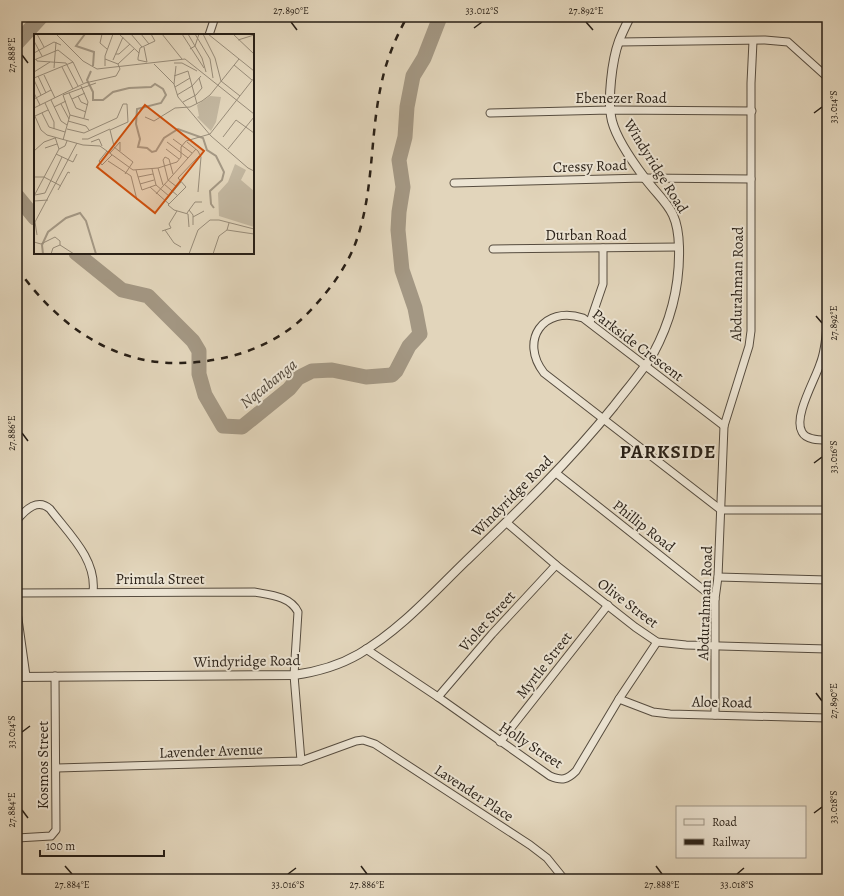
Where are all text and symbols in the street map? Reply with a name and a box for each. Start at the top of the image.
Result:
text: 27.890°E [273,4,309,17]
text: 33.012°S [465,4,499,17]
text: 27.892°E [568,4,604,17]
inset map [34,34,254,254]
text: 27.888°E [5,37,18,73]
street label: Ebenezer Road [575,88,668,108]
text: 33.014°S [827,91,840,123]
street label: Windyridge Road [619,114,693,217]
street label: Cressy Road [552,155,628,177]
street label: Durban Road [545,225,628,245]
street label: Abdurahman Road [726,226,748,343]
street label: Parkside Crescent [588,304,688,386]
text: 27.892°E [827,305,840,341]
water label: Nqcabanga [235,354,302,414]
text: 27.886°E [5,415,18,451]
district label: PARKSIDE [620,439,716,465]
text: 33.016°S [827,440,840,474]
street label: Windyridge Road [466,450,558,542]
street label: Phillip Road [609,495,680,557]
street label: Abdurahman Road [693,544,717,662]
street label: Primula Street [115,569,205,589]
street label: Olive Street [594,574,663,632]
street label: Violet Street [454,586,520,656]
street label: Myrtle Street [511,627,577,703]
street label: Windyridge Road [192,650,302,672]
text: 27.890°E [827,683,840,719]
street label: Aloe Road [691,691,753,713]
text: 33.014°S [5,716,18,748]
street label: Holly Street [495,717,567,773]
street label: Kosmos Street [33,721,53,809]
street label: Lavender Avenue [159,739,264,763]
street label: Lavender Place [430,760,518,826]
text: 33.018°S [827,790,840,824]
text: 27.884°E [5,792,18,828]
legend [676,806,806,858]
text: Road [712,814,738,830]
scale bar [40,832,164,858]
text: Railway [712,834,751,850]
text: 100 m [46,838,75,854]
text: 27.884°E [54,878,90,891]
text: 33.016°S [271,878,305,891]
text: 27.886°E [349,878,385,891]
text: 27.888°E [644,878,680,891]
text: 33.018°S [720,878,754,891]

